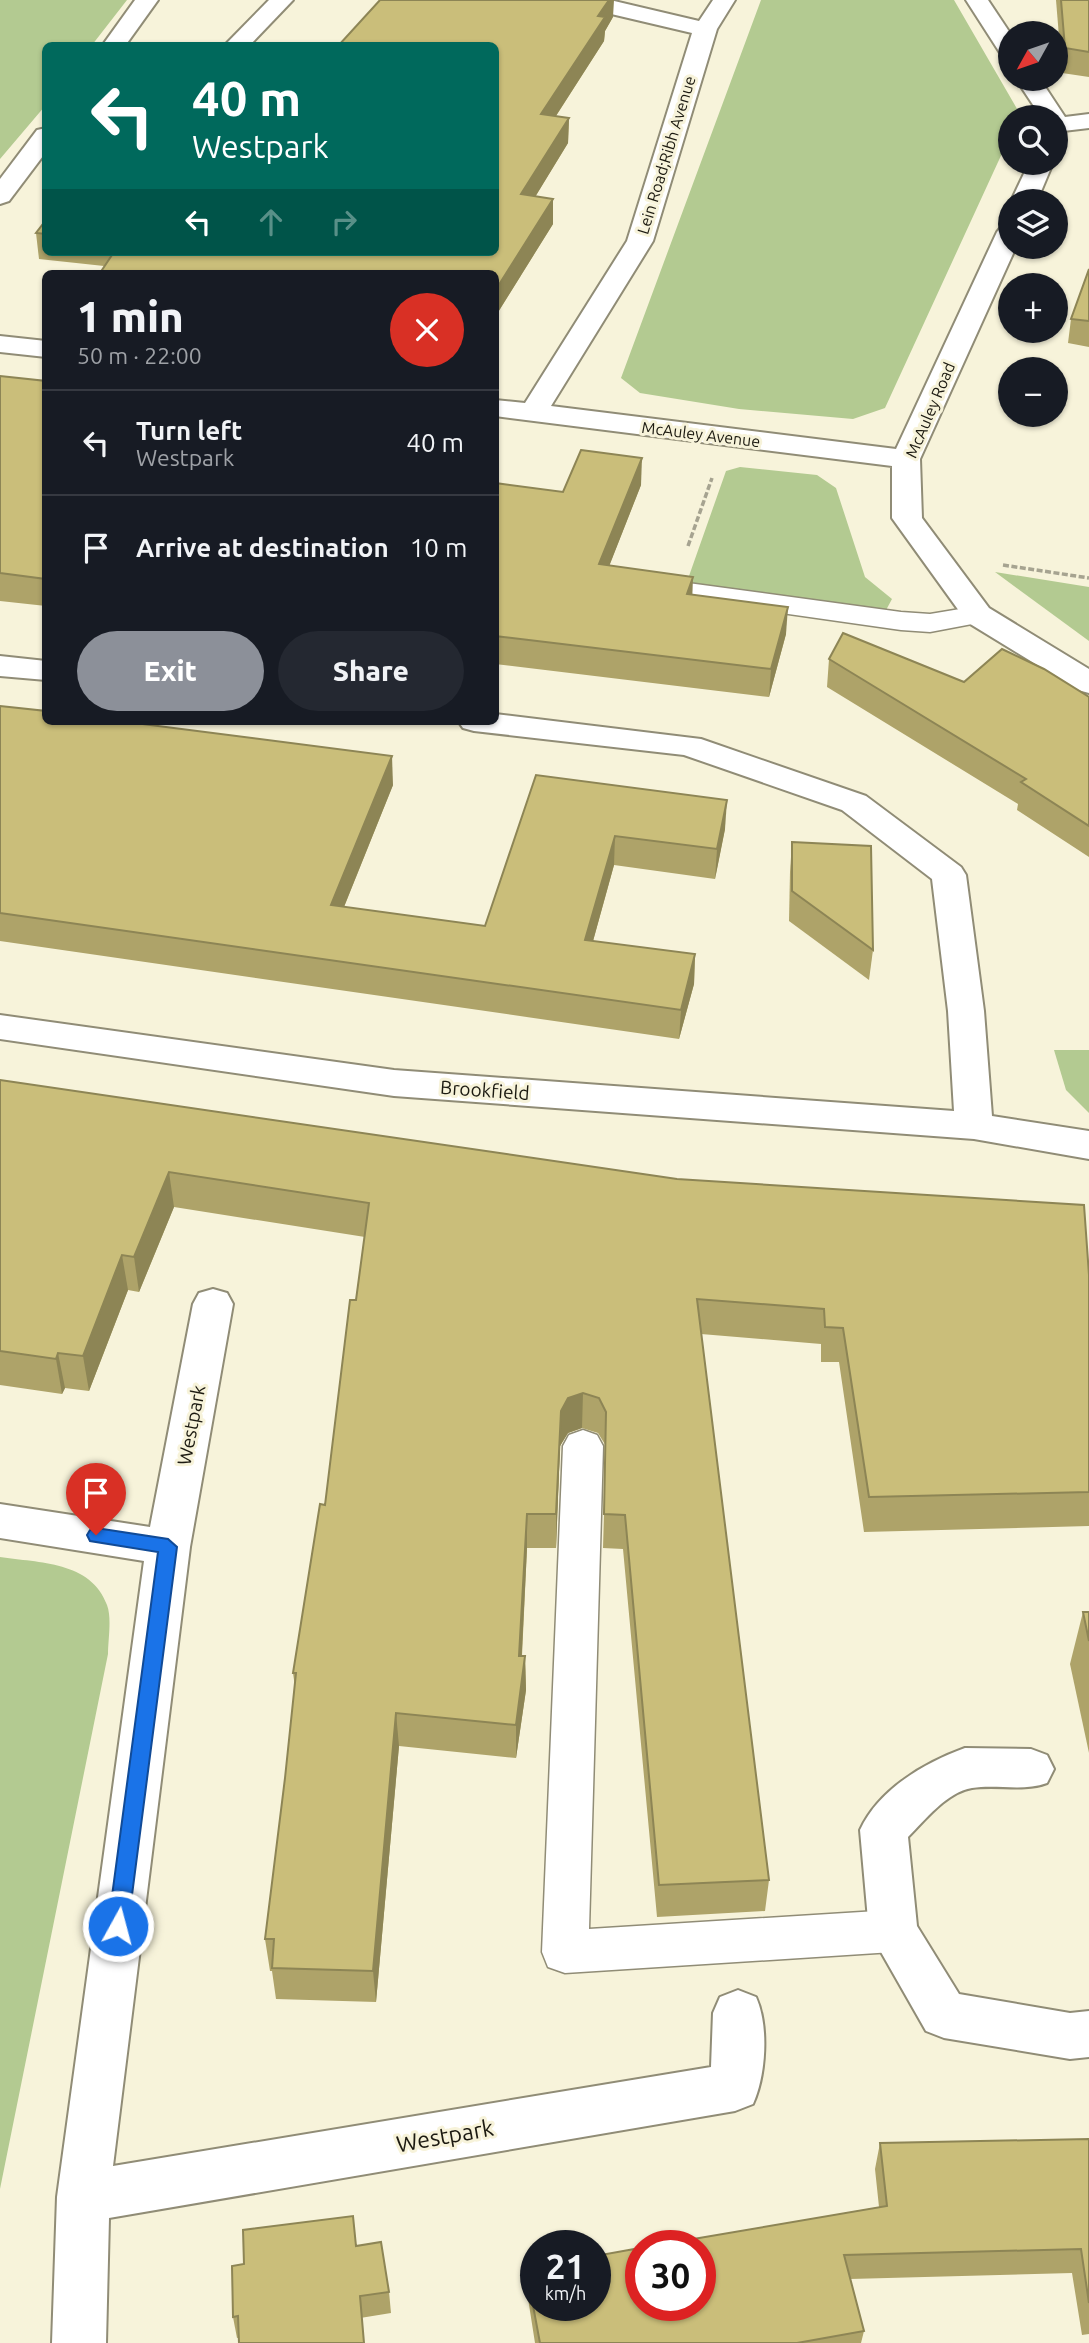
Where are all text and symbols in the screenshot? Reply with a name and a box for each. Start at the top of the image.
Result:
north arrow [998,21,1068,91]
map controls [998,21,1068,427]
icon: left [77,70,168,161]
text: 40 m [192,70,301,125]
street label: Lein Road;Ribh Avenue [633,74,699,236]
button: search [998,105,1068,175]
text: Westpark [192,128,329,164]
button: layers [998,189,1068,259]
icon: left [179,203,217,241]
icon: ahead [252,203,290,241]
icon: right [325,203,363,241]
button: + [998,273,1068,343]
text: 1 min [77,293,184,340]
button: close [390,293,464,367]
text: 50 m · 22:00 [77,343,202,368]
button: − [998,357,1068,427]
street label: McAuley Road [902,359,958,461]
text: Turn left [136,416,242,445]
street label: McAuley Avenue [641,418,761,450]
icon: left [77,424,115,462]
text: 40 m [406,428,464,457]
text: Westpark [136,445,234,470]
icon: arrive [77,529,115,567]
text: Arrive at destination [136,533,389,562]
text: 10 m [410,533,467,562]
button: Exit [77,631,264,711]
button: Share [278,631,464,711]
street label: Brookfield [440,1076,530,1104]
street label: Westpark [172,1383,210,1467]
pin [66,1463,126,1535]
icon: arrive [77,1474,115,1512]
position arrow [81,1889,155,1963]
street label: Westpark [394,2115,496,2156]
speed limit sign: 30 [625,2230,716,2321]
text: 21 [546,2246,585,2286]
text: km/h [545,2283,586,2303]

